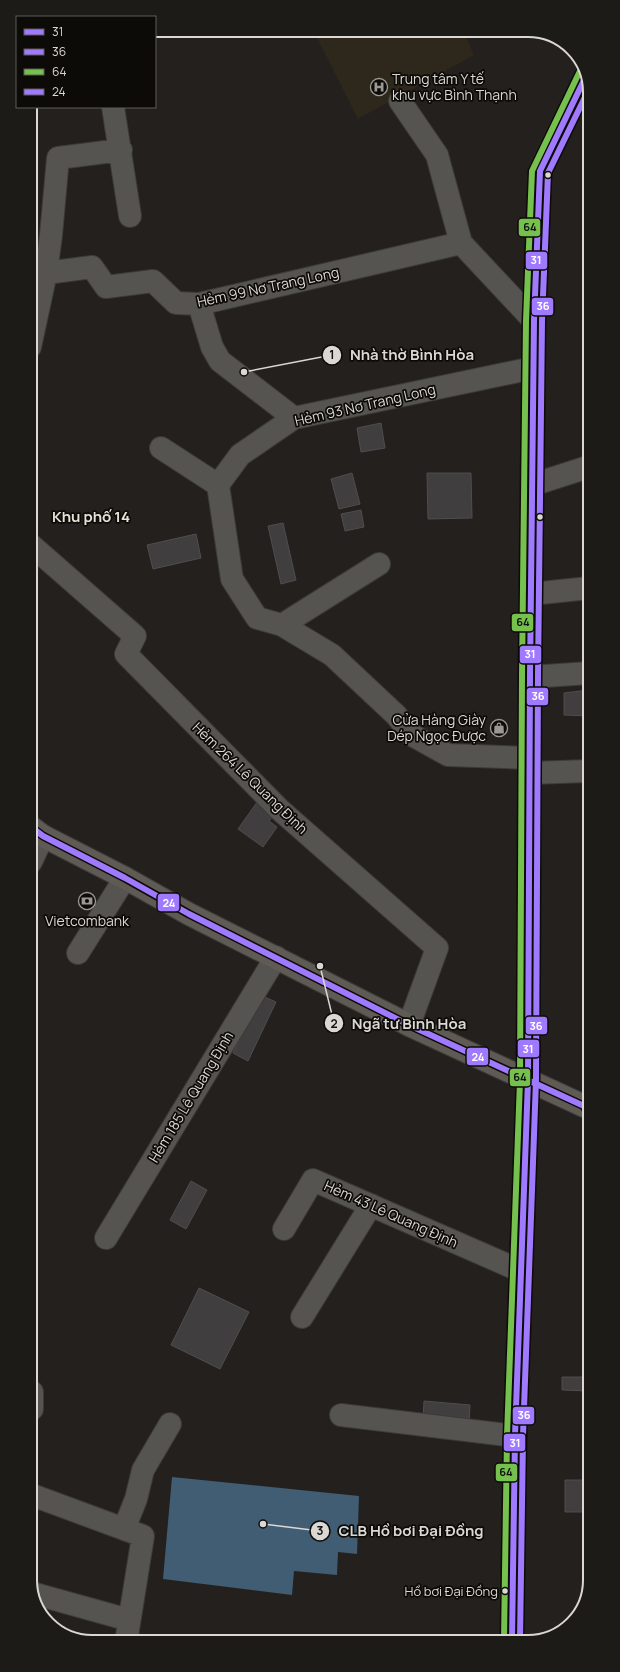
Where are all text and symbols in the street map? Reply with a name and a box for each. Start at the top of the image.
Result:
legend [16,16,156,108]
text: 31 [52,23,63,40]
text: 36 [52,43,66,60]
text: 64 [52,63,67,80]
place label: Trung tâm Y tế khu vực Bình Thạnh [392,69,517,104]
hospital icon: Trung tâm Y tế khu vực Bình Thạnh [369,77,389,97]
text: 24 [52,83,66,100]
unlabelled marker [543,170,553,180]
line badge: 64 [518,218,541,237]
text: 64 [523,219,537,234]
line badge: 31 [525,251,548,270]
text: 31 [530,252,542,267]
street label: Hẻm 99 Nơ Trang Long [195,262,341,311]
line badge: 36 [531,297,554,316]
text: 36 [536,298,550,313]
callout: Nhà thờ Bình Hòa [322,342,482,369]
text: Nhà thờ Bình Hòa [350,344,474,365]
text: 1 [329,346,335,363]
street label: Hẻm 93 Nơ Trang Long [293,379,437,430]
district label: Khu phố 14 [52,506,130,527]
unlabelled marker [535,512,545,522]
line badge: 64 [511,613,534,632]
text: 64 [516,614,530,629]
line badge: 31 [519,645,542,664]
text: 31 [524,646,536,661]
line badge: 36 [526,687,549,706]
text: 36 [531,688,545,703]
place label: Cửa Hàng Giày Dép Ngọc Được [387,710,487,745]
street label: Hẻm 264 Lê Quang Định [189,718,312,838]
shop icon: Cửa Hàng Giày Dép Ngọc Được [489,718,509,738]
bank icon: Vietcombank [77,891,97,911]
line badge: 24 [157,893,180,912]
text: 24 [162,895,176,910]
place label: Vietcombank [45,911,130,930]
callout: Ngã tư Bình Hòa [324,1010,474,1037]
text: Ngã tư Bình Hòa [352,1013,466,1034]
text: 2 [330,1015,338,1032]
line badge: 36 [525,1016,548,1035]
text: 36 [529,1018,543,1033]
street label: Hẻm 185 Lê Quang Định [144,1028,237,1166]
line badge: 31 [517,1039,540,1058]
text: 31 [522,1041,534,1056]
line badge: 24 [466,1047,489,1066]
text: 24 [471,1049,485,1064]
line badge: 64 [509,1068,531,1087]
text: 64 [513,1069,527,1084]
street label: Hẻm 43 Lê Quang Định [321,1176,461,1252]
line badge: 36 [512,1406,535,1425]
text: 36 [517,1407,531,1422]
line badge: 31 [503,1433,526,1452]
text: 31 [509,1435,521,1450]
line badge: 64 [495,1463,518,1482]
text: 64 [499,1464,513,1479]
callout: CLB Hồ bơi Đại Đồng [310,1517,491,1544]
text: CLB Hồ bơi Đại Đồng [338,1520,484,1541]
text: 3 [317,1522,324,1539]
place label: Hồ bơi Đại Đồng [405,1582,498,1600]
marker: Hồ bơi Đại Đồng [500,1586,510,1596]

